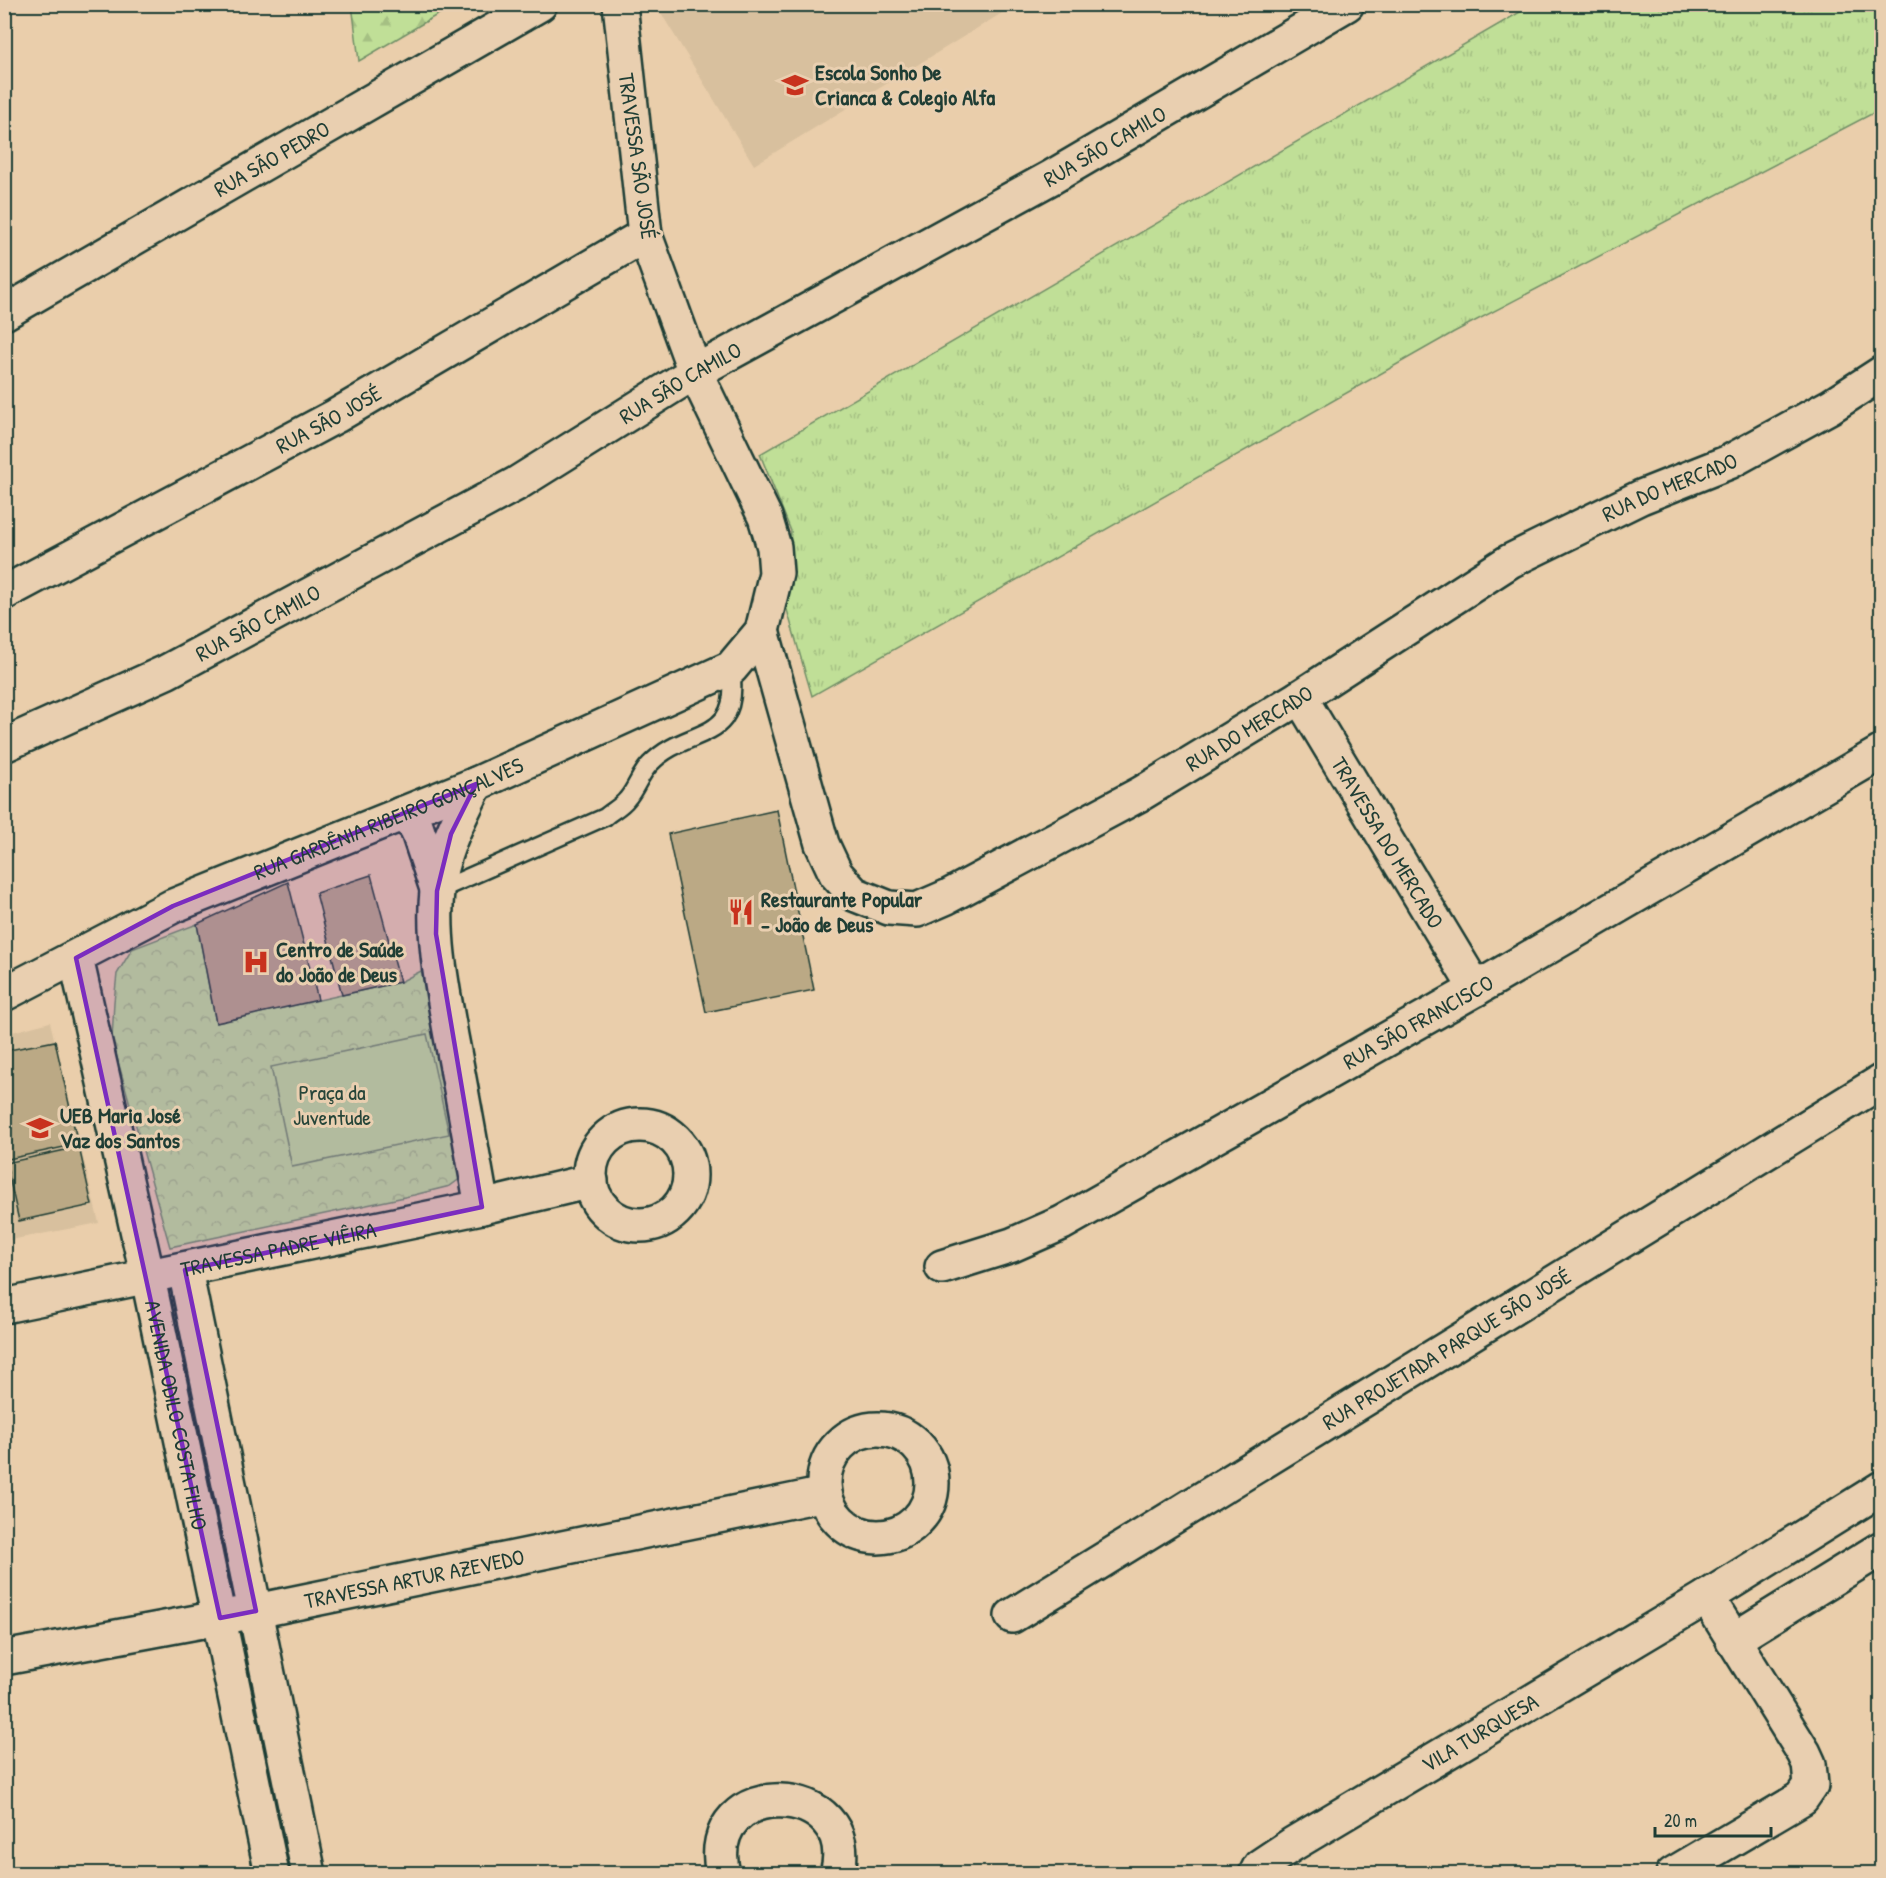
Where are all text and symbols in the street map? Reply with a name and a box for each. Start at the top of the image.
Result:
place label: Escola Sonho De Crianca & Colegio Alfa [815,57,996,113]
school or university icon: Escola Sonho De Crianca & Colegio Alfa [780,70,810,100]
street label: TRAVESSA SÃO JOSÉ [611,71,665,241]
street label: RUA SÃO CAMILO [1038,98,1172,194]
street label: RUA SÃO PEDRO [208,113,335,204]
street label: RUA SÃO CAMILO [613,335,747,431]
street label: RUA SÃO JOSÉ [270,378,387,460]
street label: RUA DO MERCADO [1597,445,1743,529]
street label: RUA SÃO CAMILO [190,577,326,668]
street label: RUA DO MERCADO [1180,678,1319,778]
street label: RUA GARDÊNIA RIBEIRO GONÇALVES [249,750,528,887]
street label: TRAVESSA DO MERCADO [1325,751,1451,934]
place label: Restaurante Popular - João de Deus [761,884,923,939]
restaurant icon: Restaurante Popular - João de Deus [726,897,756,927]
place label: Centro de Saúde do João de Deus [276,934,404,989]
hospital icon: Centro de Saúde do João de Deus [241,947,271,977]
street label: RUA SÃO FRANCISCO [1337,967,1499,1076]
park label: Praça da Juventude [293,1077,371,1132]
place label: UEB Maria José Vaz dos Santos [60,1100,181,1155]
school or university icon: UEB Maria José Vaz dos Santos [25,1113,55,1143]
street label: TRAVESSA PADRE VIÊIRA [178,1214,379,1284]
street label: RUA PROJETADA PARQUE SÃO JOSÉ [1316,1261,1577,1437]
street label: AVENIDA ODILO COSTA FILHO [138,1297,215,1533]
street label: TRAVESSA ARTUR AZEVEDO [302,1541,527,1616]
street label: VILA TURQUESA [1416,1686,1544,1779]
scale bar [1655,1800,1770,1838]
text: 20 m [1664,1808,1697,1833]

